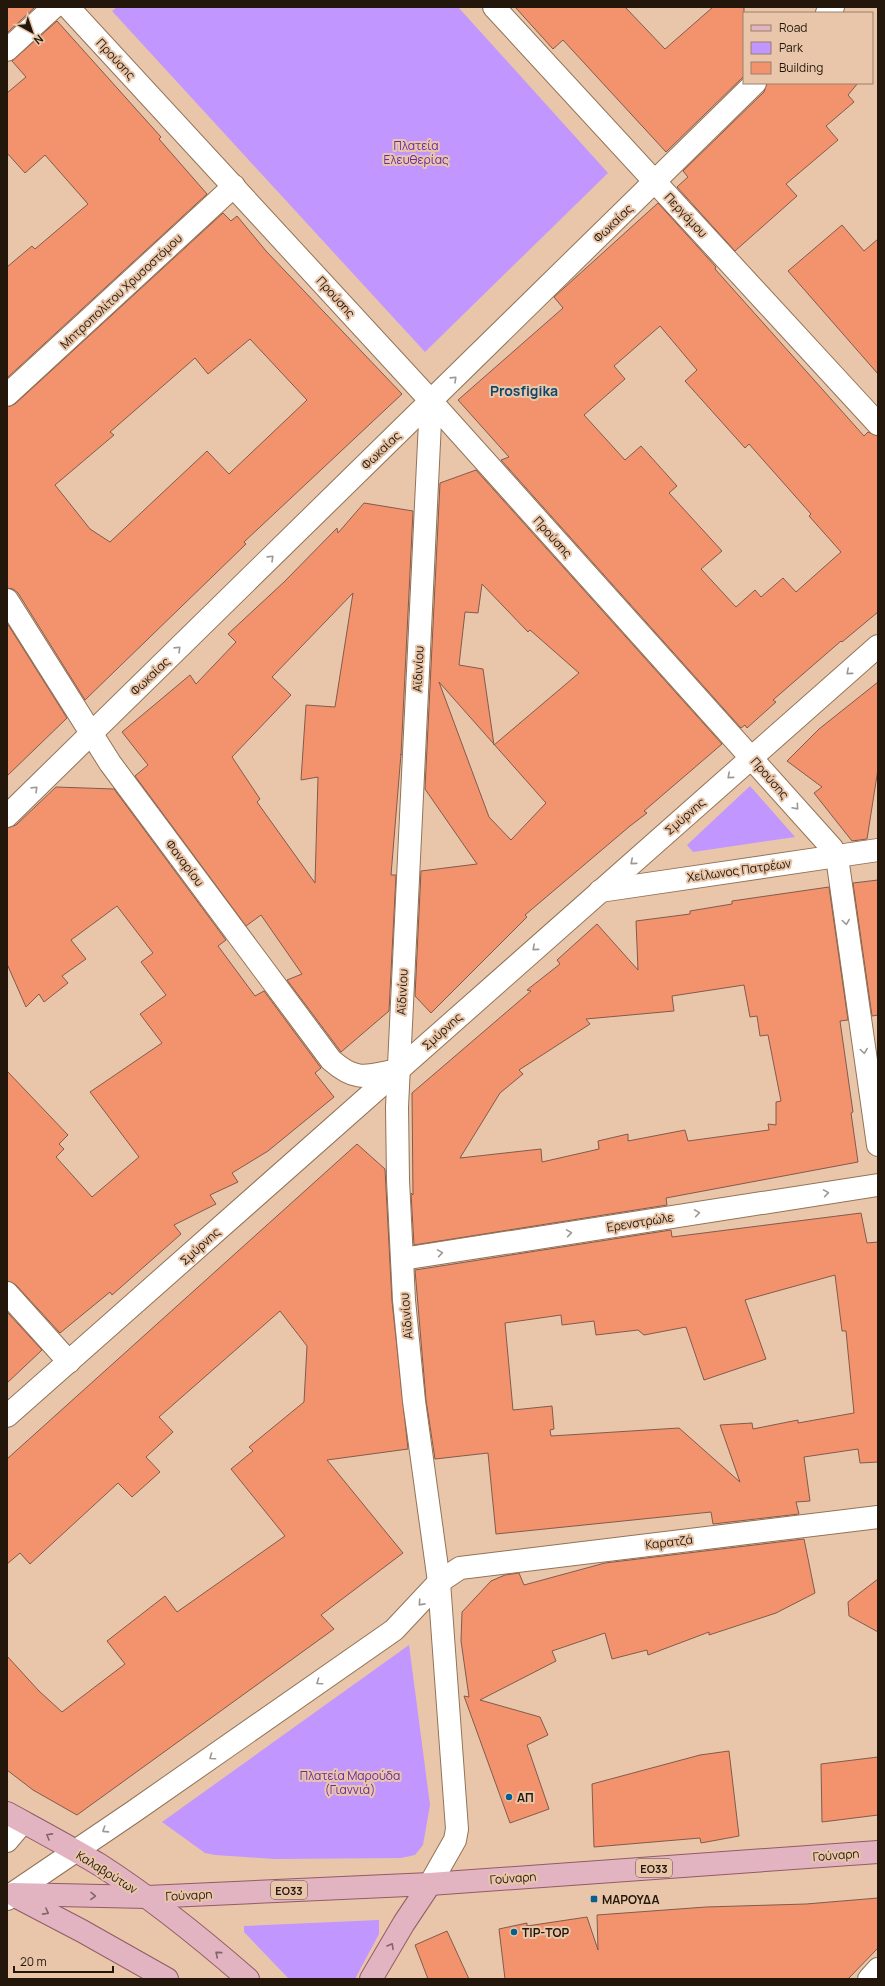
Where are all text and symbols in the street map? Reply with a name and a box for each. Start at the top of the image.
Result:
north arrow [12,12,52,52]
legend [743,12,873,84]
text: Road [779,19,807,36]
text: N [31,32,47,48]
street label: Προύσης [93,35,140,84]
text: Park [779,39,804,56]
text: Building [779,59,823,76]
park label: Πλατεία Ελευθερίας [383,137,449,168]
street label: Περγάμου [661,189,711,241]
street label: Φωκαίας [590,200,637,246]
street label: Μητροπολίτου Χρυσοστόμου [56,230,186,352]
street label: Προύσης [313,273,359,322]
one-way arrow [449,376,457,384]
district label: Prosfigika [490,381,558,400]
street label: Φωκαίας [358,427,405,473]
street label: Προύσης [530,513,576,562]
one-way arrow [266,555,274,563]
street label: Αϊδινίου [408,645,428,693]
one-way arrow [173,646,181,654]
street label: Φωκαίας [127,653,174,699]
one-way arrow [846,667,854,674]
street label: Προύσης [747,753,793,803]
one-way arrow [728,772,735,779]
one-way arrow [30,786,38,794]
street label: Σμύρνης [661,793,709,838]
one-way arrow [792,803,799,810]
street label: Φαναρίου [162,836,208,890]
street label: Χείλωνος Πατρέων [686,854,792,886]
one-way arrow [630,858,638,865]
one-way arrow [841,919,850,925]
one-way arrow [533,944,540,951]
street label: Αϊδινίου [392,968,412,1016]
street label: Σμύρνης [418,1008,466,1054]
one-way arrow [859,1048,868,1054]
one-way arrow [823,1189,829,1198]
street label: Ερενστρώλε [605,1208,675,1236]
one-way arrow [694,1209,700,1218]
street label: Σμύρνης [176,1223,224,1269]
one-way arrow [566,1229,572,1238]
one-way arrow [437,1249,443,1258]
street label: Αϊδινίου [396,1292,416,1340]
street label: Καρατζά [644,1531,694,1553]
one-way arrow [419,1598,426,1605]
one-way arrow [316,1677,323,1685]
one-way arrow [210,1752,217,1759]
park label: Πλατεία Μαρούδα (Γιαννιά) [300,1767,400,1798]
place label: ΑΠ [517,1789,534,1806]
marker: ΑΠ [504,1792,514,1802]
one-way arrow [102,1826,109,1833]
one-way arrow [46,1834,53,1841]
street label: Γούναρη [812,1845,860,1865]
street label: Καλαβρύτων [73,1846,141,1898]
road number: ΕΟ33 [636,1859,672,1877]
street label: Γούναρη [489,1868,537,1888]
road number: ΕΟ33 [271,1881,307,1899]
street label: Γούναρη [165,1885,213,1905]
place label: ΜΑΡΟΥΔΑ [602,1891,660,1908]
one-way arrow [90,1892,96,1900]
marker: ΜΑΡΟΥΔΑ [589,1894,599,1904]
one-way arrow [42,1907,49,1915]
place label: TIP-TOP [522,1924,570,1941]
marker: TIP-TOP [509,1927,519,1937]
one-way arrow [386,1943,393,1950]
scale bar [14,1948,113,1974]
one-way arrow [215,1951,223,1958]
text: 20 m [20,1953,47,1970]

